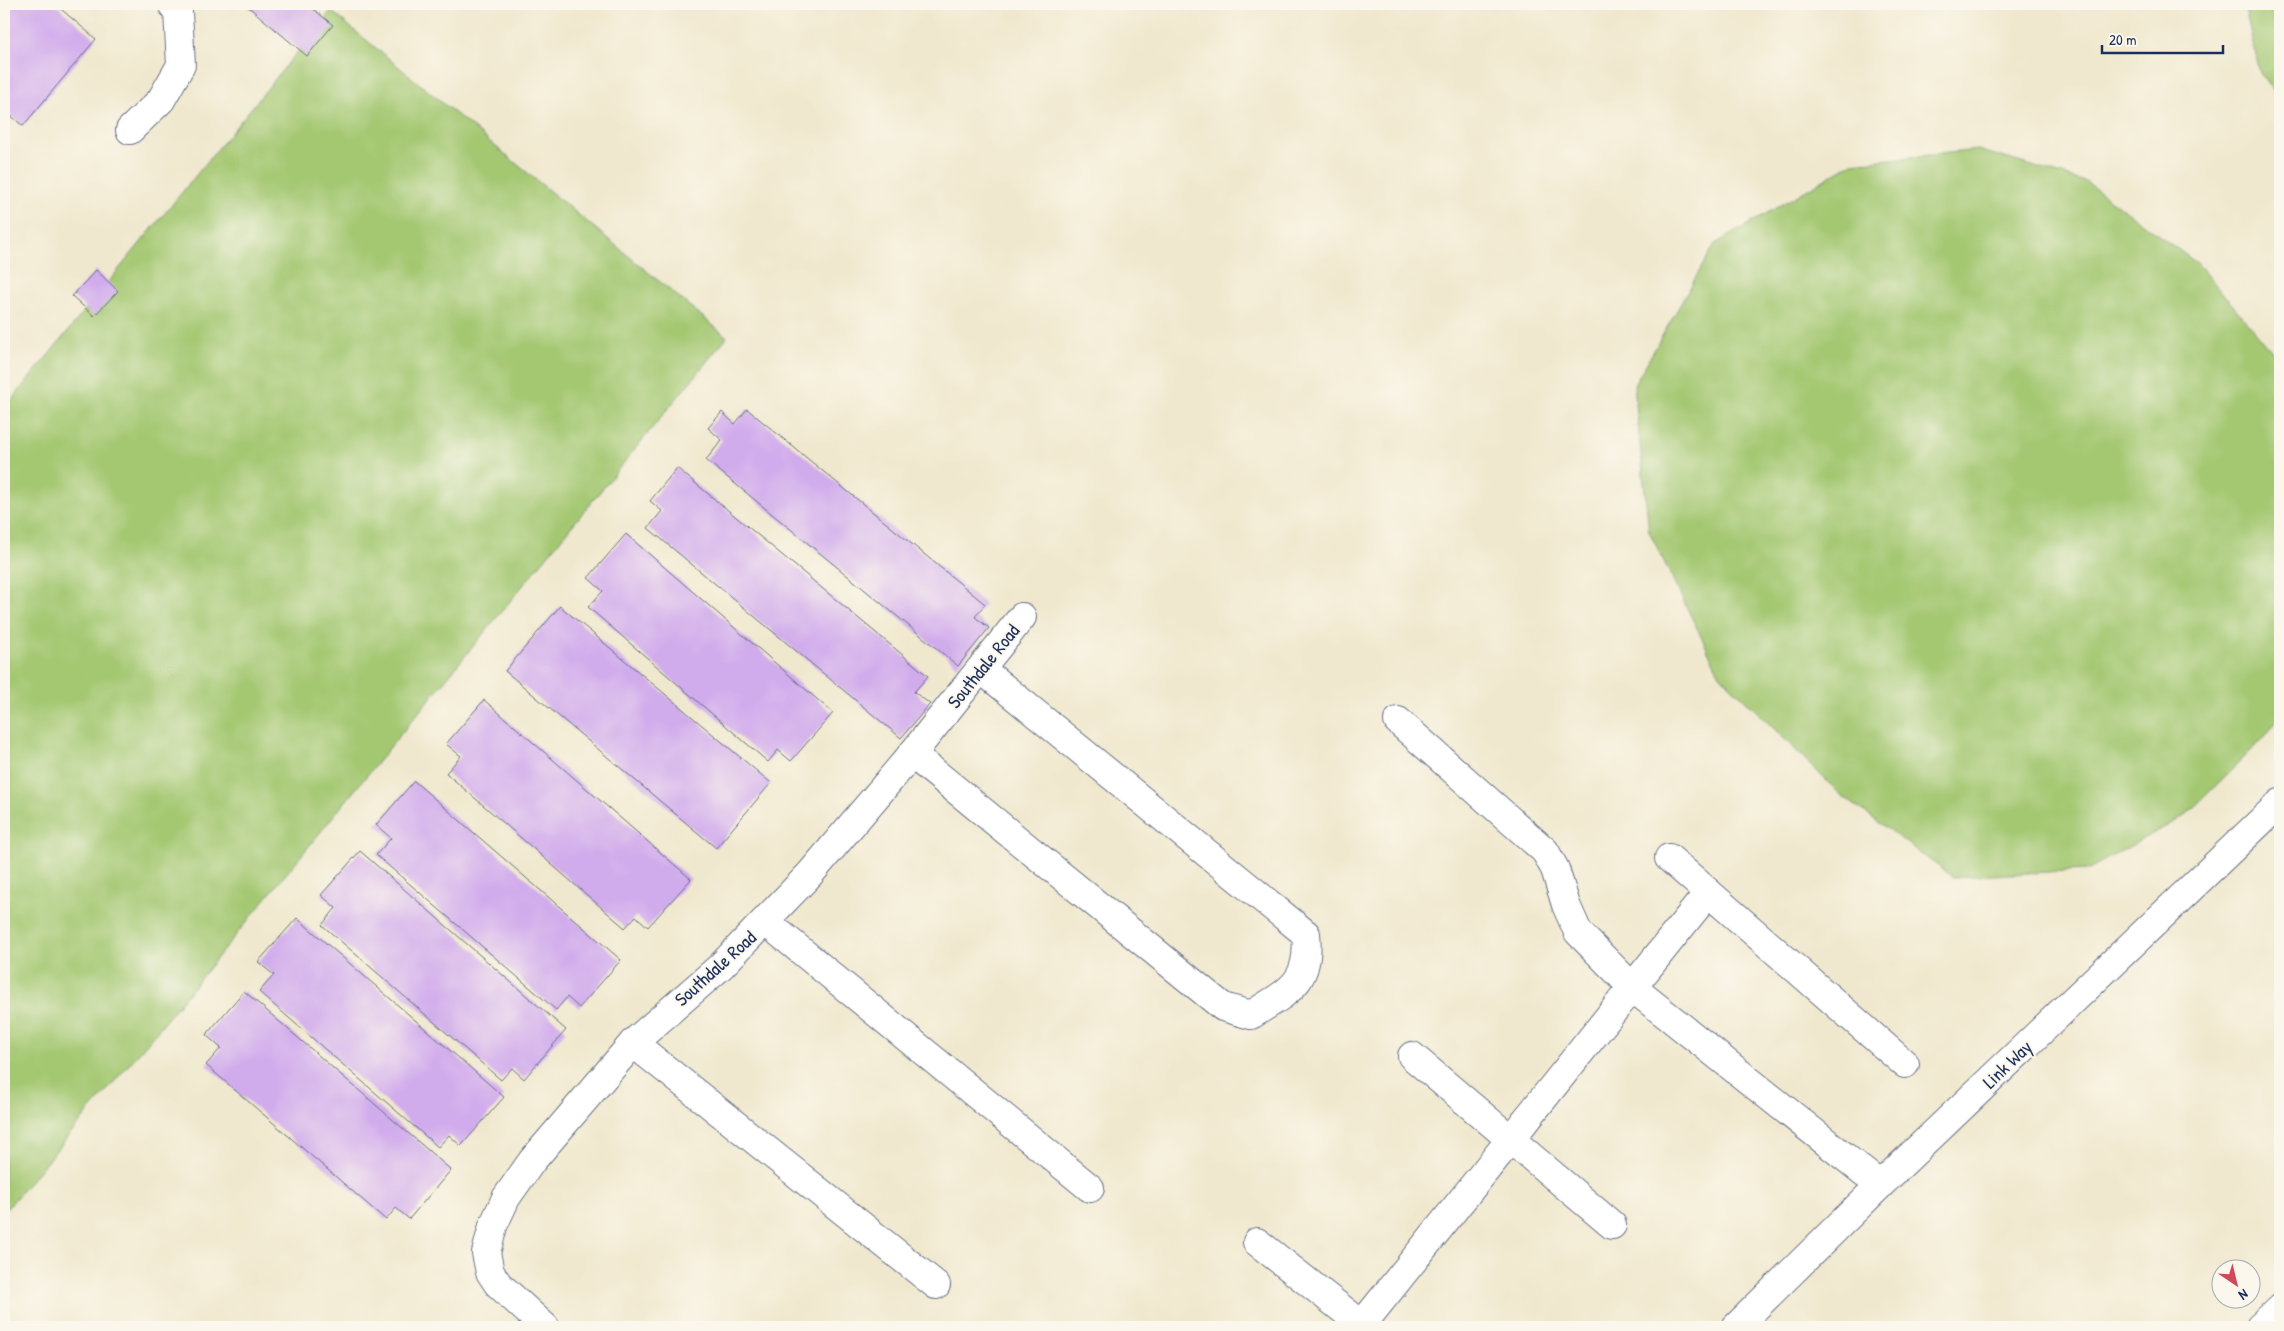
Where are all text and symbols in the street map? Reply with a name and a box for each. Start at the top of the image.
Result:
scale bar [2102,22,2223,54]
text: 20 m [2109,29,2136,50]
street label: Southdale Road [941,618,1025,714]
street label: Southdale Road [669,924,762,1012]
street label: Link Way [1977,1034,2037,1094]
north arrow [2212,1258,2262,1308]
text: N [2235,1285,2252,1305]

